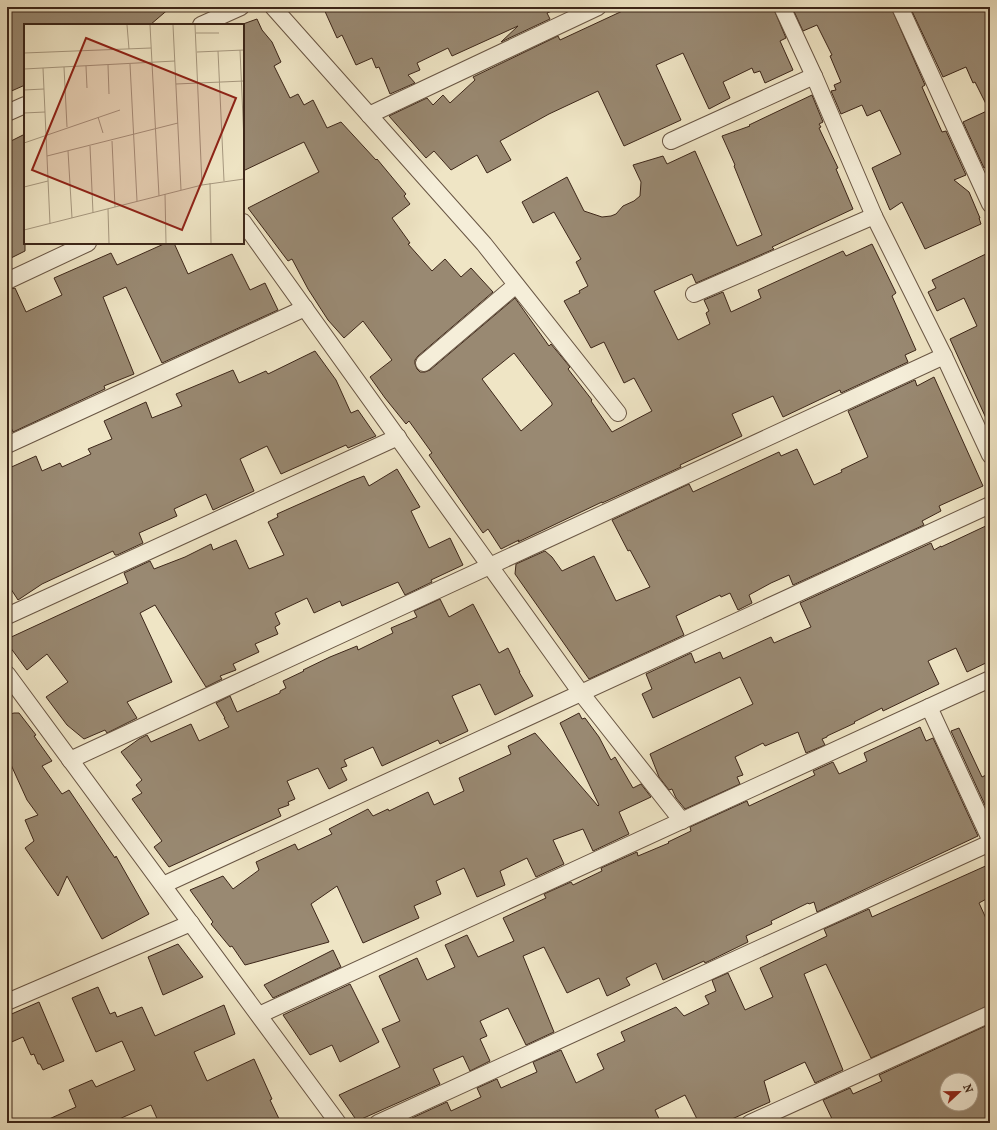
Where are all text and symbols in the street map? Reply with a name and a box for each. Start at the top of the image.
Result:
inset map [24,24,244,244]
north arrow [939,1072,979,1112]
text: N [960,1082,976,1095]

